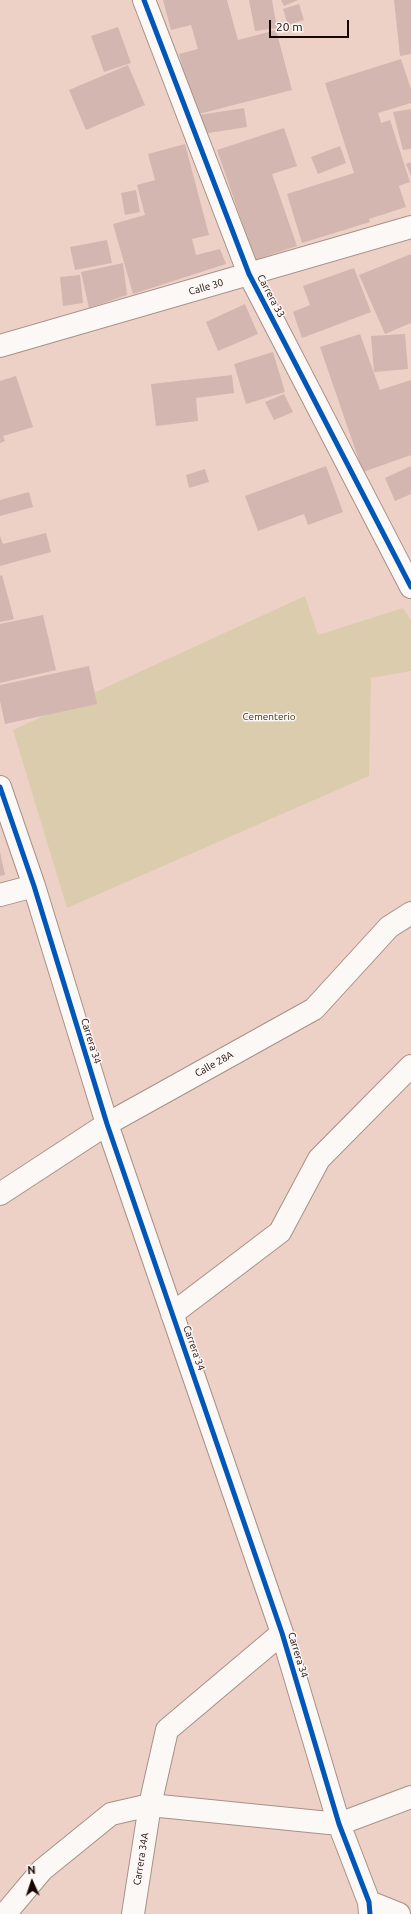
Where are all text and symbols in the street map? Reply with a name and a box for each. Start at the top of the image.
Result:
scale bar [271,12,351,38]
text: 20 m [276,20,303,33]
street label: Carrera 33 [255,272,287,320]
street label: Calle 30 [187,276,225,298]
park label: Cementerio [243,711,295,723]
street label: Carrera 34 [78,1017,104,1065]
street label: Calle 28A [193,1049,235,1079]
street label: Carrera 34 [181,1324,207,1372]
street label: Carrera 34 [285,1631,311,1679]
street label: Carrera 34A [131,1832,151,1886]
north arrow [12,1862,52,1902]
text: N [27,1864,36,1876]

